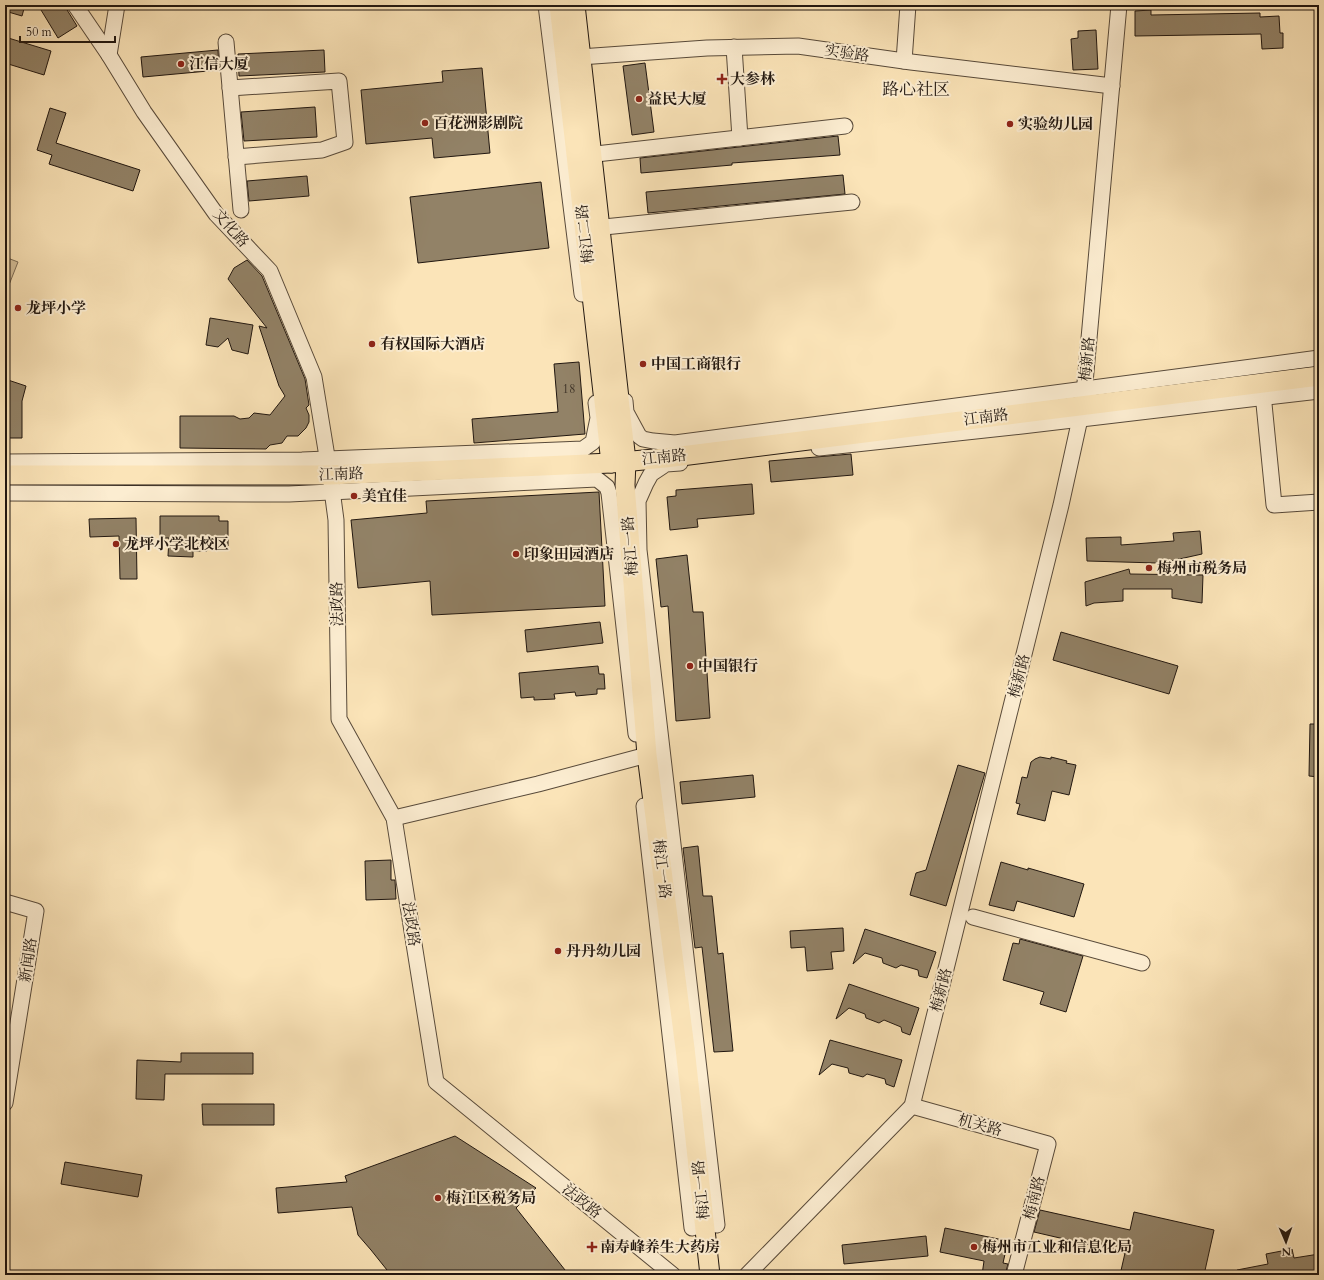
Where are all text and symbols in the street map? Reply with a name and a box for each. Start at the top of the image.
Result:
scale bar [20,18,115,44]
text: 50 m [26,24,53,40]
street label: 实验路 [823,40,871,66]
place label: 江信大厦 [189,54,249,74]
marker: 江信大厦 [176,59,186,69]
place label: 大参林 [730,69,775,89]
marker: 大参林 [717,74,727,84]
district label: 路心社区 [882,78,950,101]
place label: 益民大厦 [647,89,707,109]
marker: 益民大厦 [634,94,644,104]
place label: 百花洲影剧院 [433,113,523,133]
place label: 实验幼儿园 [1018,114,1093,134]
marker: 百花洲影剧院 [420,118,430,128]
marker: 实验幼儿园 [1005,119,1015,129]
street label: 梅江二路 [571,203,599,265]
street label: 文化路 [209,205,253,251]
place label: 龙坪小学 [26,298,86,318]
marker: 龙坪小学 [13,303,23,313]
place label: 有权国际大酒店 [380,334,485,354]
street label: 梅新路 [1075,336,1099,382]
marker: 有权国际大酒店 [367,339,377,349]
place label: 中国工商银行 [651,354,741,374]
marker: 中国工商银行 [638,359,648,369]
house number: 18 [562,380,576,398]
street label: 江南路 [962,404,1010,430]
street label: 江南路 [641,445,687,469]
street label: 江南路 [318,463,364,485]
place label: 美宜佳 [362,486,407,506]
marker: 美宜佳 [349,491,359,501]
street label: 梅江一路 [617,515,643,577]
place label: 龙坪小学北校区 [124,534,229,554]
marker: 龙坪小学北校区 [111,539,121,549]
place label: 印象田园酒店 [524,544,614,564]
marker: 印象田园酒店 [511,549,521,559]
place label: 梅州市税务局 [1157,558,1247,578]
marker: 梅州市税务局 [1144,563,1154,573]
street label: 法政路 [327,581,347,627]
street label: 梅新路 [1004,652,1034,700]
place label: 中国银行 [698,656,758,676]
marker: 中国银行 [685,661,695,671]
street label: 梅江一路 [648,838,676,900]
street label: 法政路 [398,900,424,948]
street label: 新闻路 [15,936,41,984]
place label: 丹丹幼儿园 [566,941,641,961]
marker: 丹丹幼儿园 [553,946,563,956]
street label: 梅新路 [926,966,956,1014]
street label: 机关路 [956,1110,1004,1140]
street label: 梅江一路 [688,1159,714,1221]
street label: 梅南路 [1019,1174,1049,1222]
street label: 法政路 [558,1179,606,1223]
place label: 梅江区税务局 [446,1188,536,1208]
marker: 梅江区税务局 [433,1193,443,1203]
north arrow [1266,1222,1306,1262]
place label: 南寿峰养生大药房 [600,1237,720,1257]
place label: 梅州市工业和信息化局 [982,1237,1132,1257]
marker: 南寿峰养生大药房 [587,1242,597,1252]
marker: 梅州市工业和信息化局 [969,1242,979,1252]
text: N [1281,1244,1291,1259]

